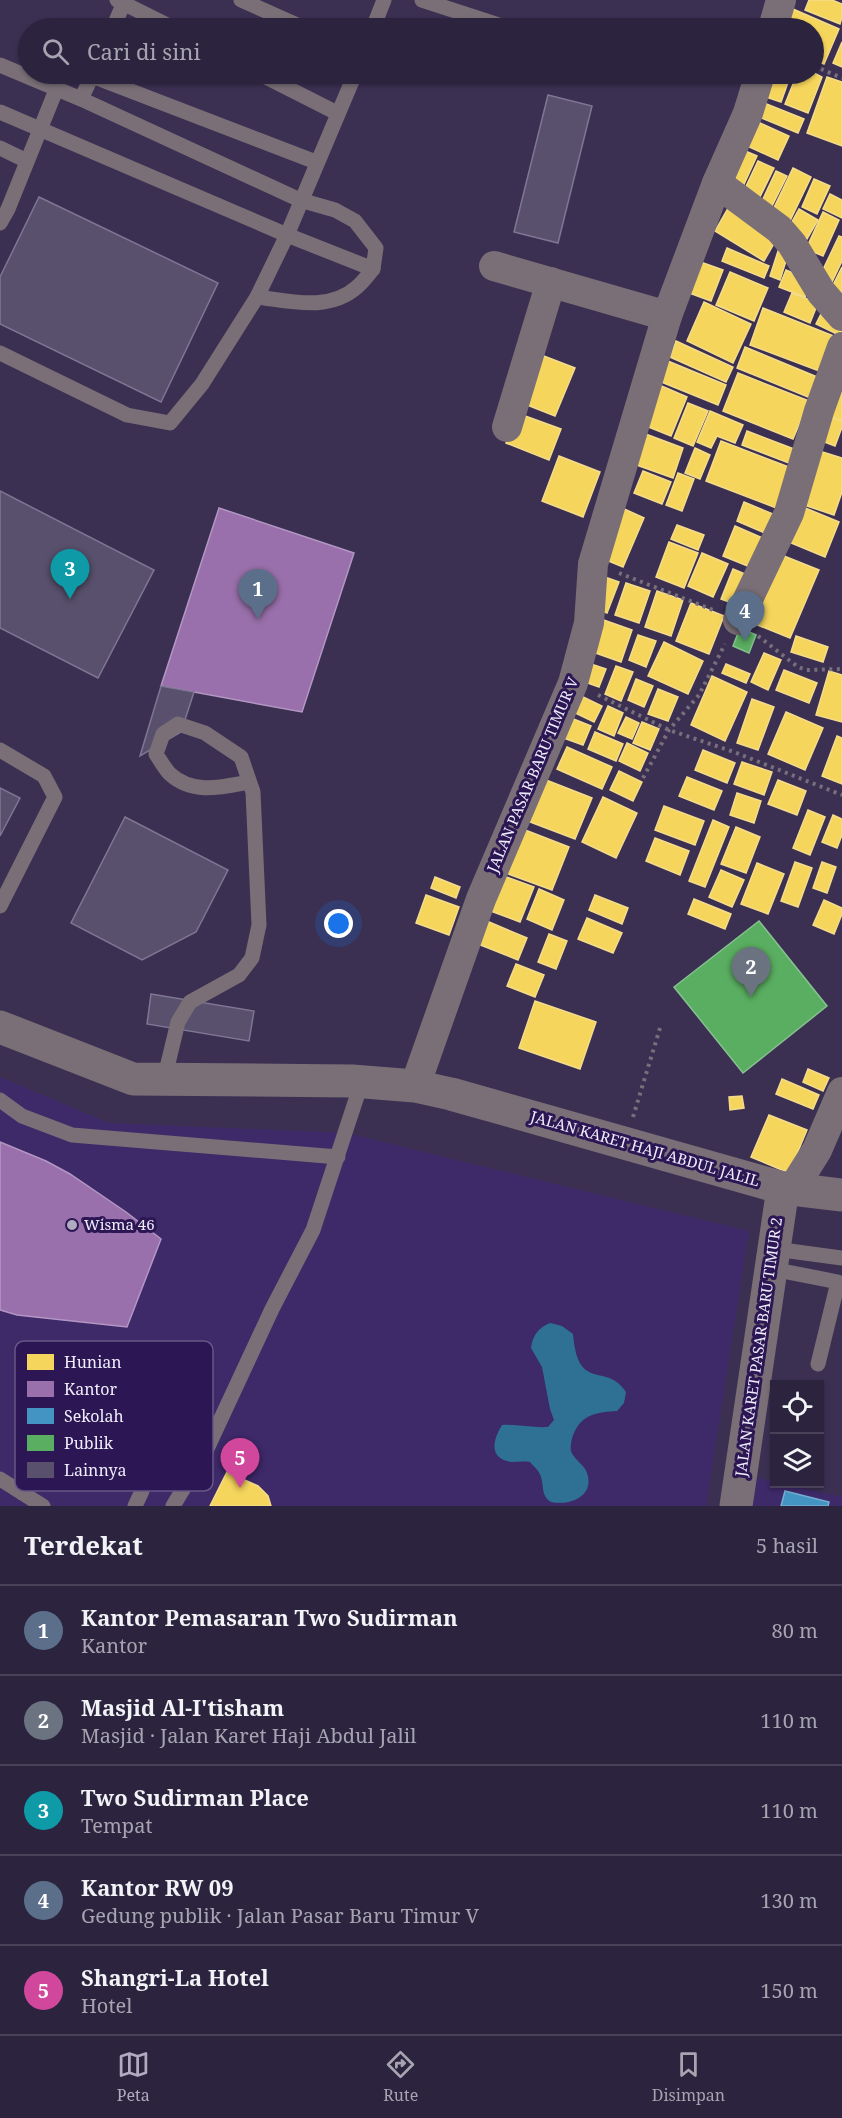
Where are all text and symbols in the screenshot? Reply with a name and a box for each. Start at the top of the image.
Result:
search box [18,18,824,84]
icon: search [39,35,72,68]
text: Cari di sini [87,36,200,66]
pin: 3 [50,550,90,599]
pin: 1 [238,570,278,619]
pin: 4 [726,592,764,641]
street label: JALAN PASAR BARU TIMUR V [481,673,583,876]
your location [324,909,353,938]
pin: 2 [732,948,771,997]
street label: JALAN KARET HAJI ABDUL JALIL [528,1105,762,1190]
place label: Wisma 46 [84,1214,155,1234]
street label: JALAN KARET PASAR BARU TIMUR 2 [730,1216,786,1479]
marker: Wisma 46 [65,1218,79,1232]
legend [15,1341,213,1491]
text: Hunian [64,1351,122,1373]
text: Kantor [64,1378,117,1400]
map controls [770,1380,824,1488]
button: locate [770,1380,824,1434]
text: Sekolah [64,1405,124,1427]
text: Publik [64,1432,114,1454]
button: layers [770,1434,824,1488]
pin: 5 [220,1438,260,1488]
text: Lainnya [64,1459,126,1481]
text: Terdekat [24,1527,143,1563]
text: 5 hasil [756,1532,818,1559]
text: Kantor Pemasaran Two Sudirman [81,1602,458,1632]
text: 1 [38,1617,49,1644]
text: 80 m [772,1617,818,1644]
text: Kantor [81,1632,147,1659]
text: Masjid Al-I'tisham [81,1692,284,1722]
text: 2 [38,1707,49,1734]
text: 110 m [760,1707,818,1734]
text: Masjid · Jalan Karet Haji Abdul Jalil [81,1722,416,1749]
text: Two Sudirman Place [81,1782,309,1812]
text: 3 [38,1797,49,1824]
text: 110 m [760,1797,818,1824]
text: Tempat [81,1812,152,1839]
text: Kantor RW 09 [81,1872,234,1902]
text: 4 [38,1887,49,1914]
text: 130 m [760,1887,818,1914]
text: Gedung publik · Jalan Pasar Baru Timur V [81,1902,479,1929]
text: Shangri-La Hotel [81,1962,269,1992]
text: 5 [38,1977,49,2004]
text: 150 m [760,1977,818,2004]
text: Hotel [81,1992,132,2019]
tab: Peta [117,2048,150,2106]
tab: Rute [383,2048,418,2106]
tab: Disimpan [652,2048,725,2106]

